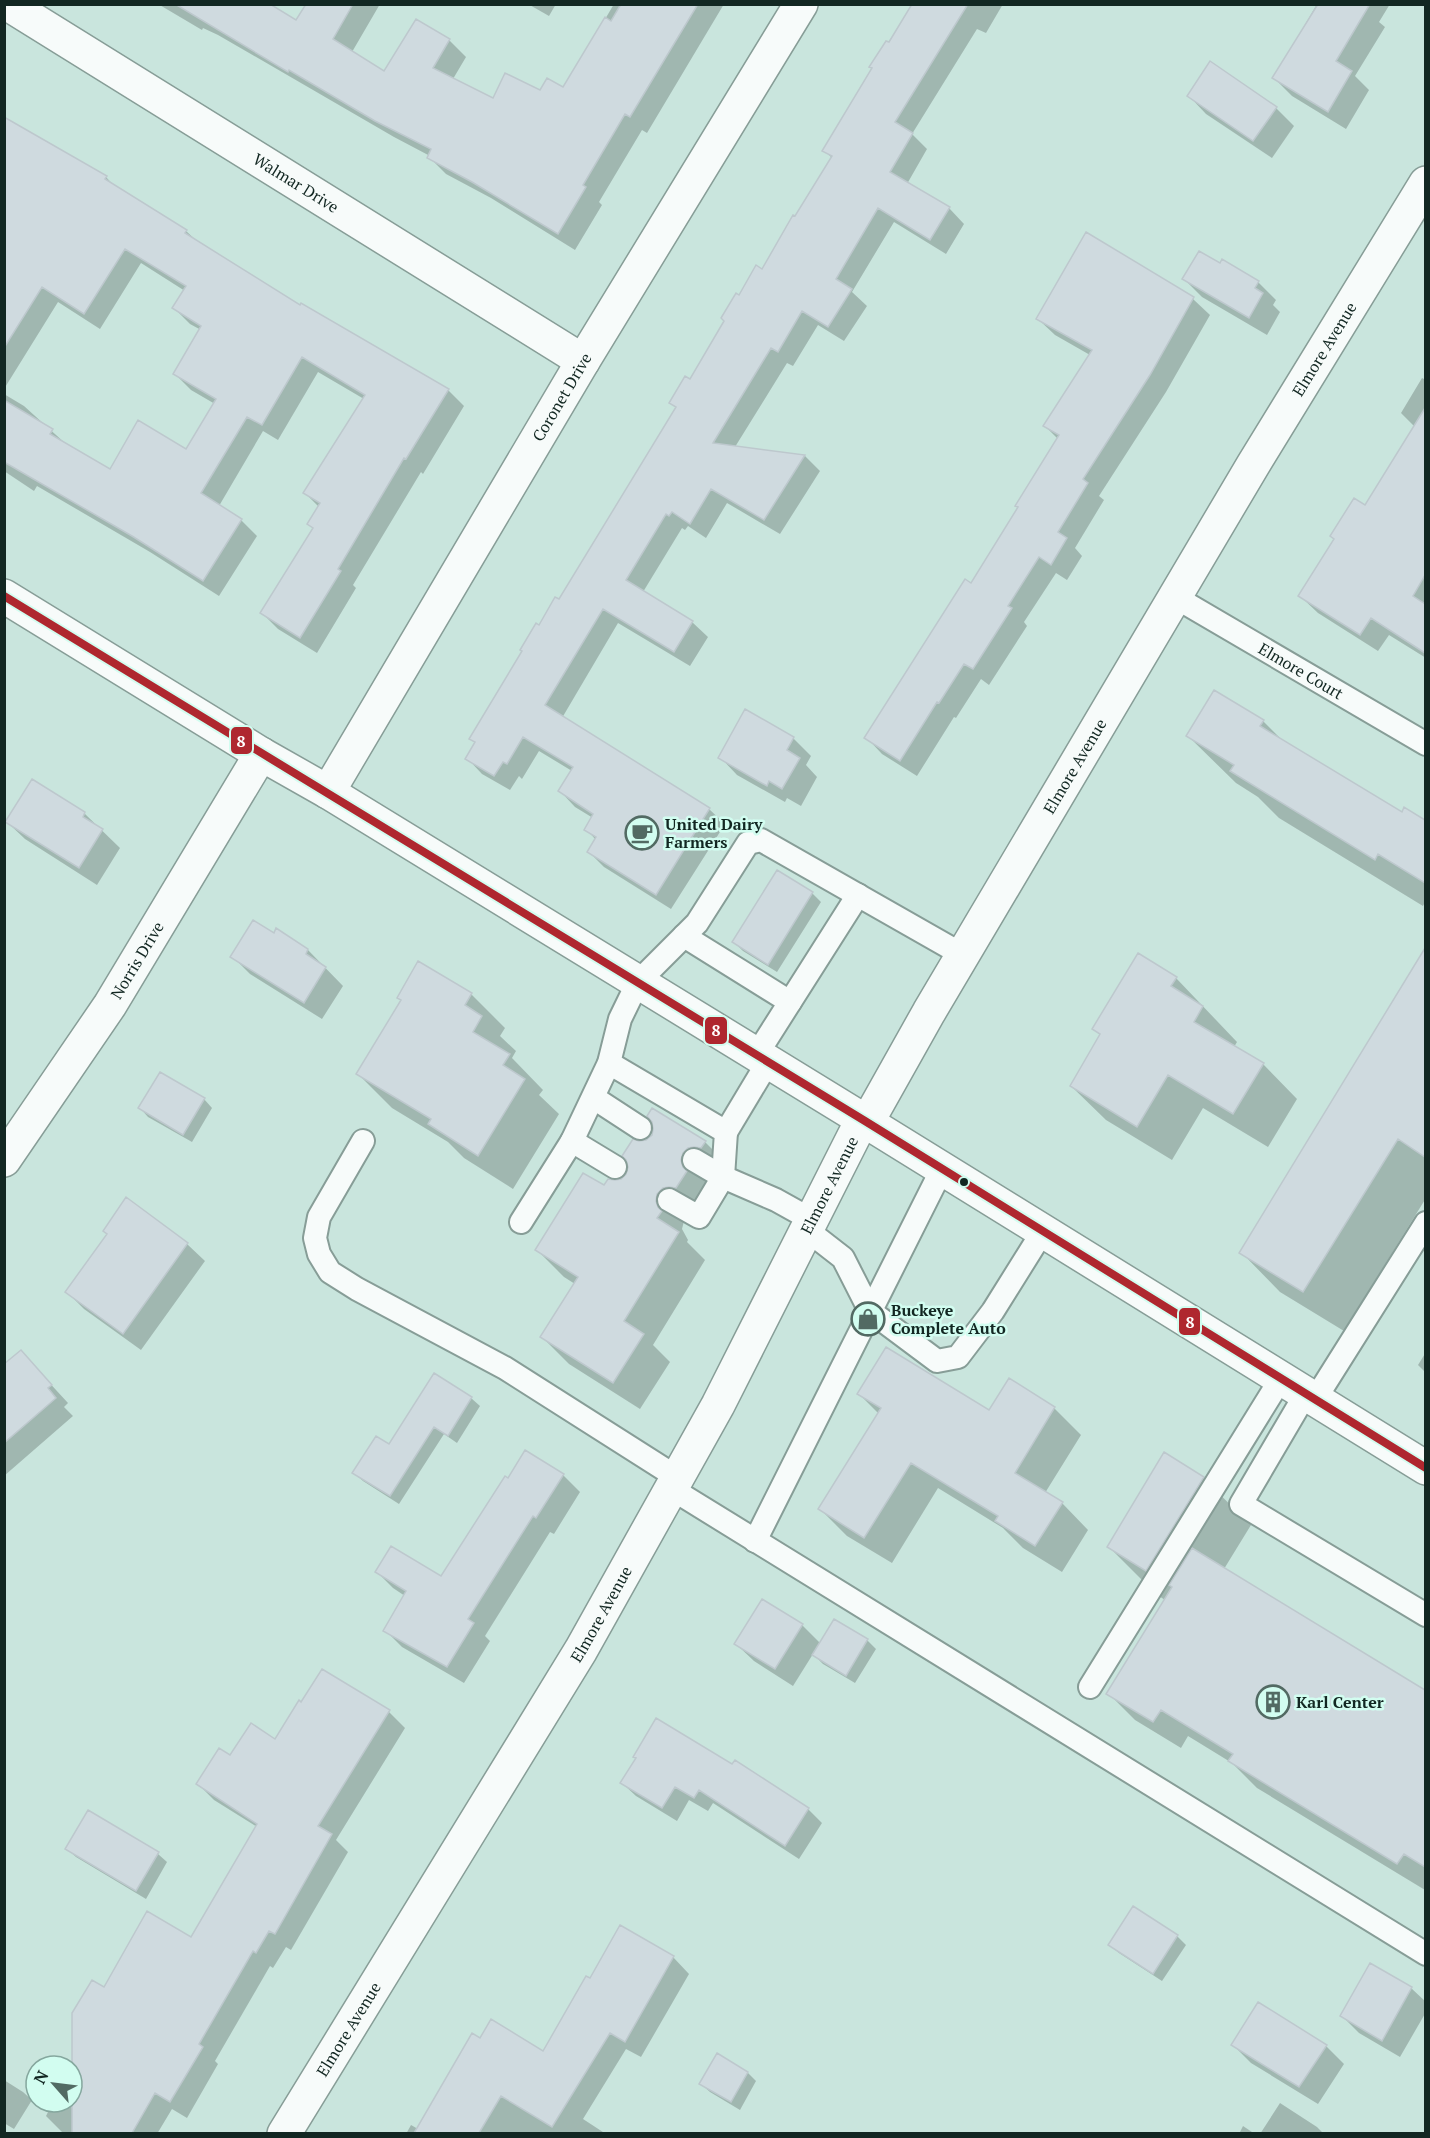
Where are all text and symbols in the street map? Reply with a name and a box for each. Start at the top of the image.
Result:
street label: Walmar Drive [249,148,343,218]
street label: Elmore Avenue [1287,298,1361,400]
street label: Coronet Drive [527,349,597,445]
street label: Elmore Court [1254,637,1348,704]
street label: Elmore Avenue [1038,714,1111,818]
line badge: 8 [230,726,253,755]
text: 8 [236,730,246,752]
place label: United Dairy Farmers [665,813,763,853]
cafe icon: United Dairy Farmers [624,815,660,851]
street label: Norris Drive [105,917,169,1003]
line badge: 8 [704,1016,728,1045]
text: 8 [711,1019,721,1041]
street label: Elmore Avenue [795,1132,863,1238]
unlabelled marker [958,1176,970,1188]
place label: Buckeye Complete Auto [891,1299,1006,1339]
shop icon: Buckeye Complete Auto [850,1301,886,1337]
line badge: 8 [1178,1307,1201,1336]
text: 8 [1185,1311,1195,1333]
street label: Elmore Avenue [565,1562,637,1666]
building icon: Karl Center [1255,1684,1291,1720]
place label: Karl Center [1296,1691,1384,1713]
street label: Elmore Avenue [311,1978,386,2081]
north arrow [24,2054,84,2114]
text: N [28,2066,53,2087]

